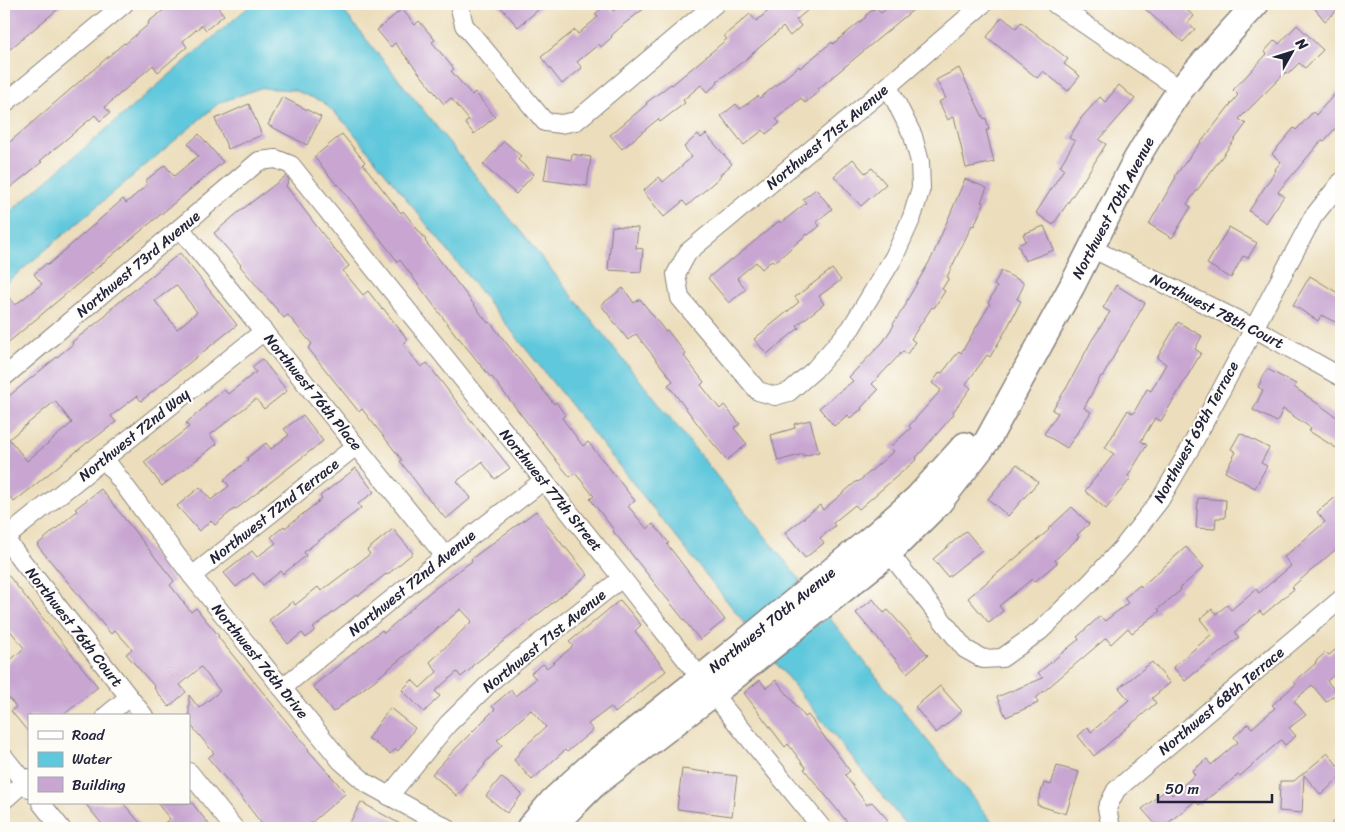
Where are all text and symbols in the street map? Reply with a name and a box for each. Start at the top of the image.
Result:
north arrow [1268,28,1318,78]
text: N [1288,32,1315,56]
street label: Northwest 71st Avenue [760,78,894,196]
street label: Northwest 70th Avenue [1064,132,1162,284]
street label: Northwest 73rd Avenue [70,204,206,324]
street label: Northwest 78th Court [1146,266,1289,356]
street label: Northwest 76th Place [257,327,369,457]
street label: Northwest 69th Terrace [1146,356,1246,508]
street label: Northwest 72nd Way [72,381,196,488]
street label: Northwest 77th Street [493,423,609,558]
street label: Northwest 72nd Terrace [203,452,345,570]
street label: Northwest 72nd Avenue [342,523,482,643]
street label: Northwest 70th Avenue [703,560,841,680]
street label: Northwest 76th Court [19,561,130,693]
street label: Northwest 71st Avenue [476,583,612,699]
street label: Northwest 76th Drive [205,597,315,725]
street label: Northwest 68th Terrace [1152,640,1290,762]
legend [28,714,190,804]
text: Road [72,722,105,748]
text: Water [72,746,112,772]
text: Building [72,772,126,798]
scale bar [1158,772,1271,804]
text: 50 m [1165,776,1200,802]

